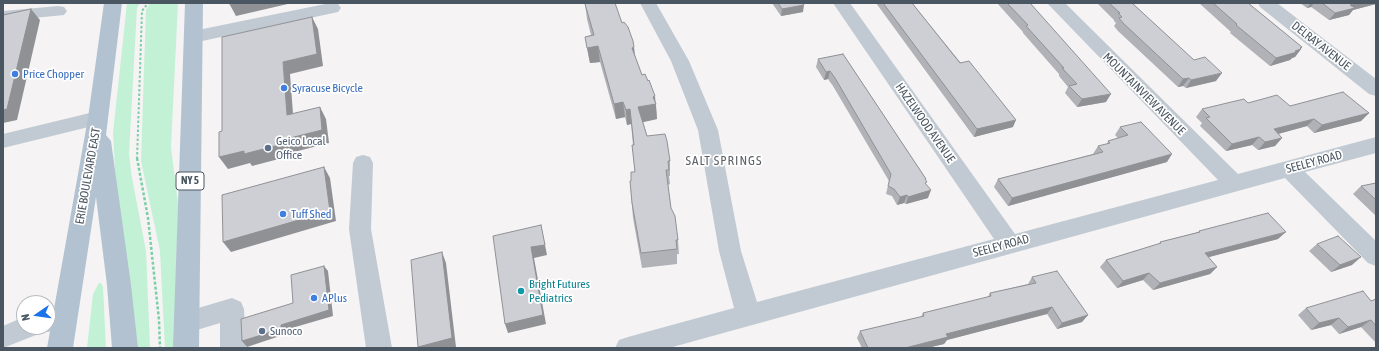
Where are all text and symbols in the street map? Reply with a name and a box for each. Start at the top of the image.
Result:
street label: DELRAY AVENUE [1289,19,1353,73]
street label: MOUNTAINVIEW AVENUE [1100,50,1188,138]
place label: Price Chopper [23,67,84,81]
marker: Price Chopper [10,69,20,79]
street label: HAZELWOOD AVENUE [892,80,958,166]
place label: Syracuse Bicycle [292,81,363,95]
marker: Syracuse Bicycle [279,83,289,93]
street label: ERIE BOULEVARD EAST [72,127,104,225]
place label: Geico Local Office [276,134,326,162]
marker: Geico Local Office [263,143,273,153]
street label: SEELEY ROAD [1284,148,1344,176]
district label: SALT SPRINGS [686,153,762,169]
road number: NY 5 [176,172,204,190]
place label: Tuff Shed [291,207,332,221]
marker: Tuff Shed [278,209,288,219]
street label: SEELEY ROAD [971,232,1031,260]
place label: Bright Futures Pediatrics [529,277,590,305]
marker: Bright Futures Pediatrics [516,286,526,296]
place label: APlus [322,291,347,305]
marker: APlus [309,293,319,303]
north arrow [16,295,56,335]
text: N [19,313,32,322]
place label: Sunoco [270,324,302,338]
marker: Sunoco [257,326,267,336]

